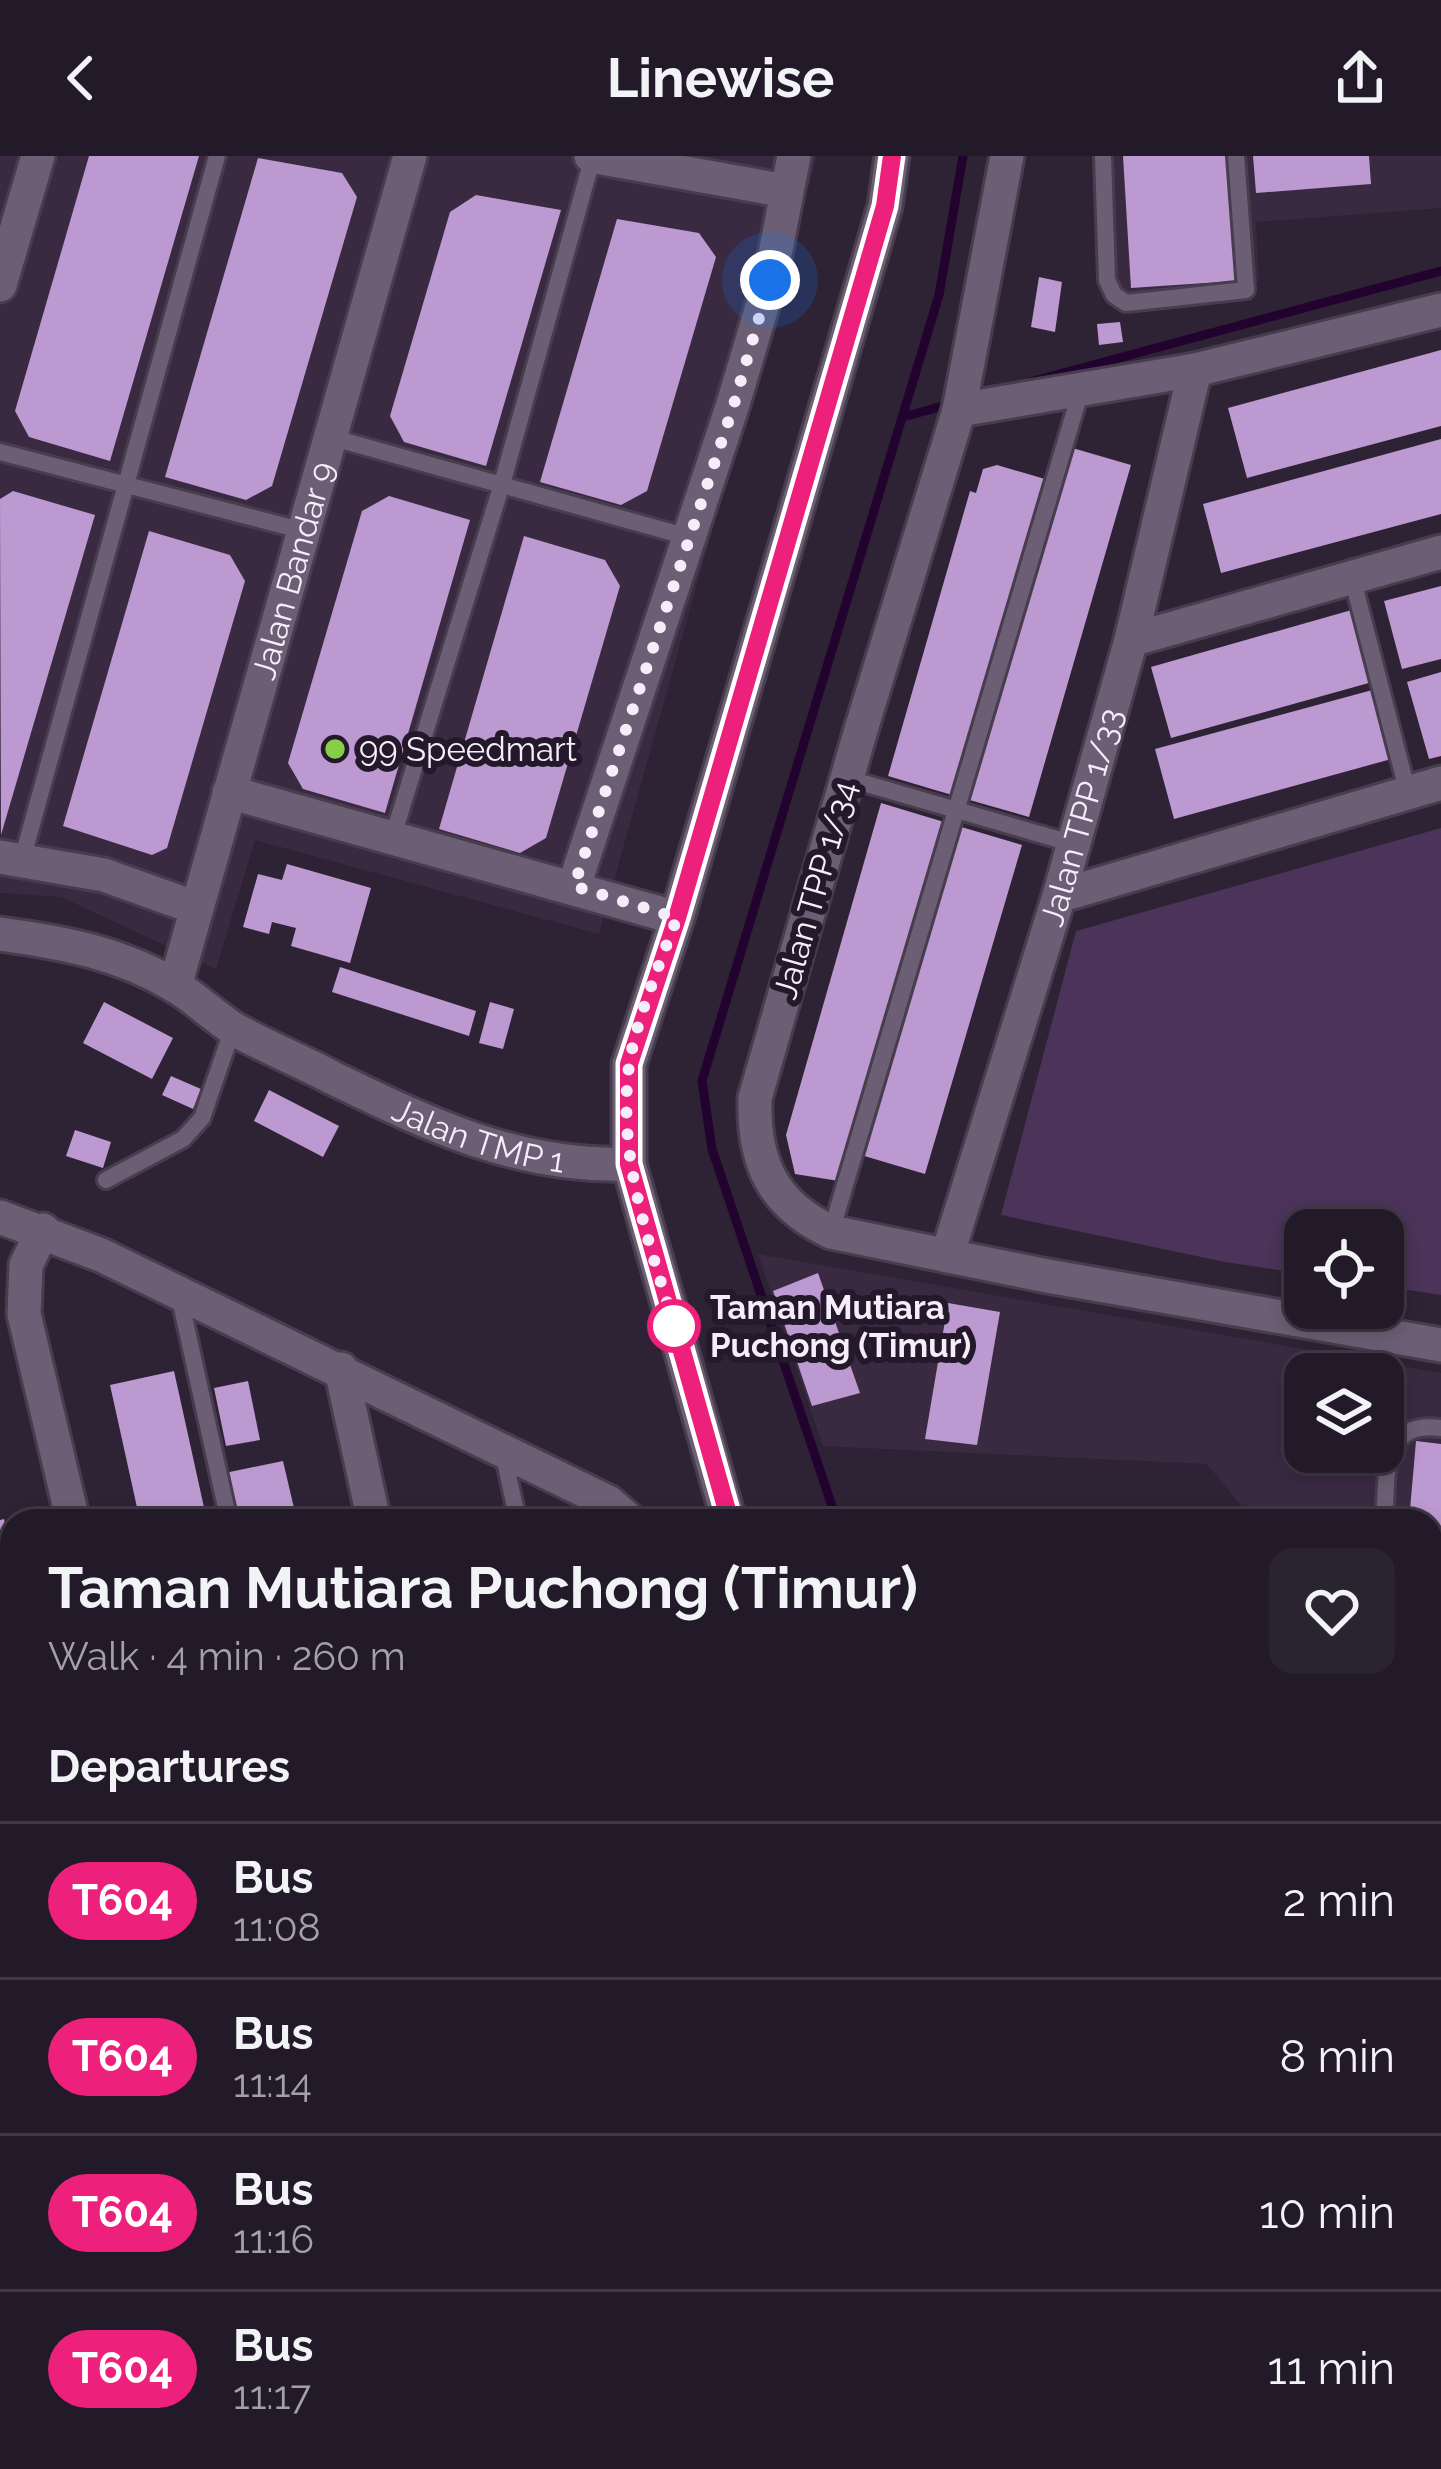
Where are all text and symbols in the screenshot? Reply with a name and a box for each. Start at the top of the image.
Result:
icon: back [48,45,114,111]
icon: share [1327,45,1393,111]
text: Linewise [607,46,834,110]
your location [740,250,800,310]
street label: Jalan Bandar 9 [243,457,342,684]
street label: Jalan TPP 1/33 [1031,704,1130,931]
place label: 99 Speedmart [359,730,577,769]
marker: 99 Speedmart [322,736,348,762]
street label: Jalan TPP 1/34 [765,777,865,1003]
street label: Jalan TMP 1 [387,1090,567,1180]
map controls [1284,1209,1404,1473]
button: locate [1284,1209,1404,1329]
place label: Taman Mutiara Puchong (Timur) [710,1288,971,1365]
marker: Taman Mutiara Puchong (Timur) [649,1301,699,1351]
button: layers [1284,1353,1404,1473]
button: heart [1269,1548,1395,1674]
text: Taman Mutiara Puchong (Timur) [48,1554,918,1621]
text: Walk · 4 min · 260 m [48,1633,406,1679]
text: Departures [48,1740,290,1793]
text: Bus [233,1851,314,1904]
text: 2 min [1283,1874,1395,1927]
text: T604 [72,1876,173,1925]
text: 11:08 [233,1904,321,1950]
text: Bus [233,2007,314,2060]
text: 8 min [1279,2030,1395,2083]
text: T604 [72,2032,173,2081]
text: 11:14 [233,2060,312,2106]
text: Bus [233,2163,314,2216]
text: 10 min [1259,2186,1395,2239]
text: T604 [72,2188,173,2237]
text: 11:16 [233,2216,314,2262]
text: Bus [233,2319,314,2372]
text: 11 min [1268,2342,1395,2395]
text: T604 [72,2344,173,2393]
text: 11:17 [233,2372,311,2418]

